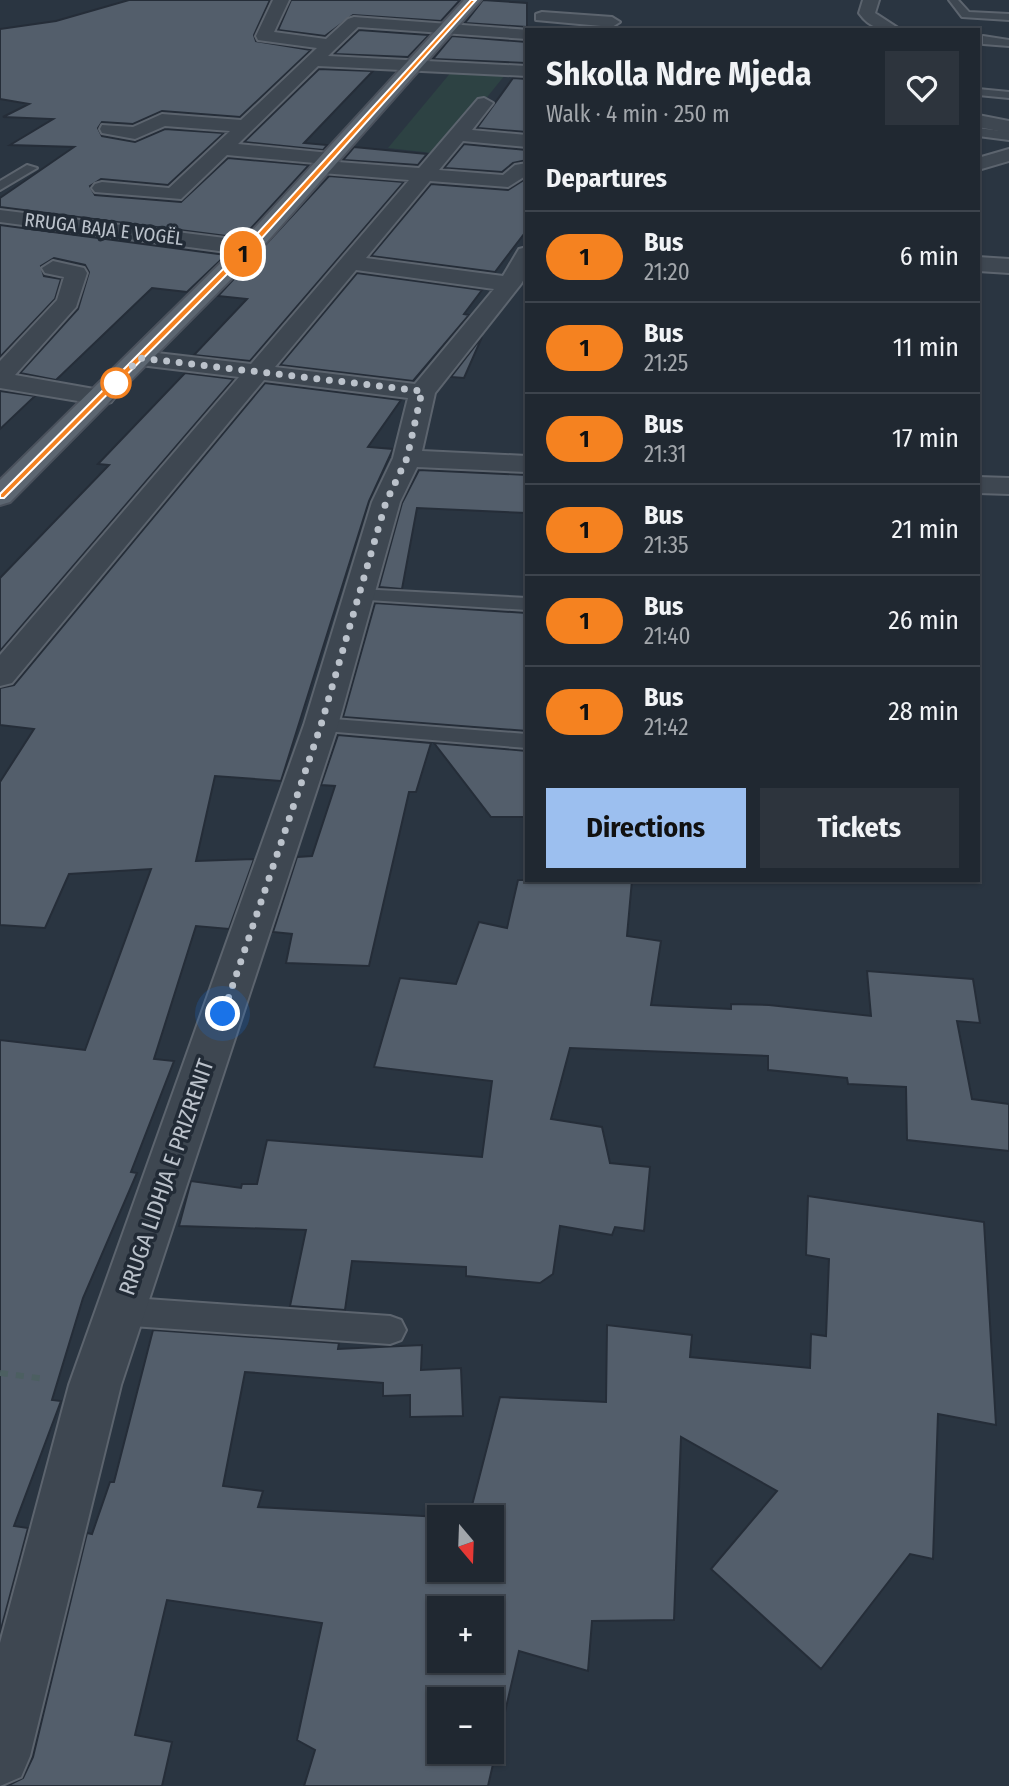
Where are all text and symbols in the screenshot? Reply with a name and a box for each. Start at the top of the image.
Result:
button: heart [885,51,959,125]
text: Shkolla Ndre Mjeda [546,54,811,94]
text: Walk · 4 min · 250 m [546,100,730,128]
text: Departures [546,163,667,194]
street label: RRUGA BAJA E VOGËL [23,208,185,250]
text: Bus [644,227,683,258]
line badge: 1 [220,231,266,277]
text: 1 [238,240,248,268]
text: 6 min [900,241,959,272]
text: 1 [579,243,590,271]
text: 21:20 [644,258,690,286]
text: Bus [644,318,683,349]
text: 11 min [893,332,959,363]
text: 1 [579,334,590,362]
text: 21:25 [644,349,688,377]
unlabelled marker [101,368,131,398]
text: Bus [644,409,683,440]
text: 17 min [892,423,959,454]
text: 1 [579,425,590,453]
text: 21:31 [644,440,686,468]
text: Bus [644,500,683,531]
text: 21 min [892,514,959,545]
text: 1 [579,516,590,544]
text: 21:35 [644,531,689,559]
text: Bus [644,591,683,622]
text: 26 min [888,605,959,636]
text: 1 [579,607,590,635]
text: 21:40 [644,622,690,650]
text: Bus [644,682,683,713]
text: 28 min [888,696,959,727]
text: 1 [579,698,590,726]
text: 21:42 [644,713,688,741]
button: Directions [546,788,746,868]
button: Tickets [760,788,959,868]
your location [205,996,240,1031]
street label: RRUGA LIDHJA E PRIZRENIT [112,1055,220,1299]
north arrow [427,1505,504,1582]
map controls [427,1505,504,1764]
button: + [427,1596,504,1673]
button: − [427,1687,504,1764]

